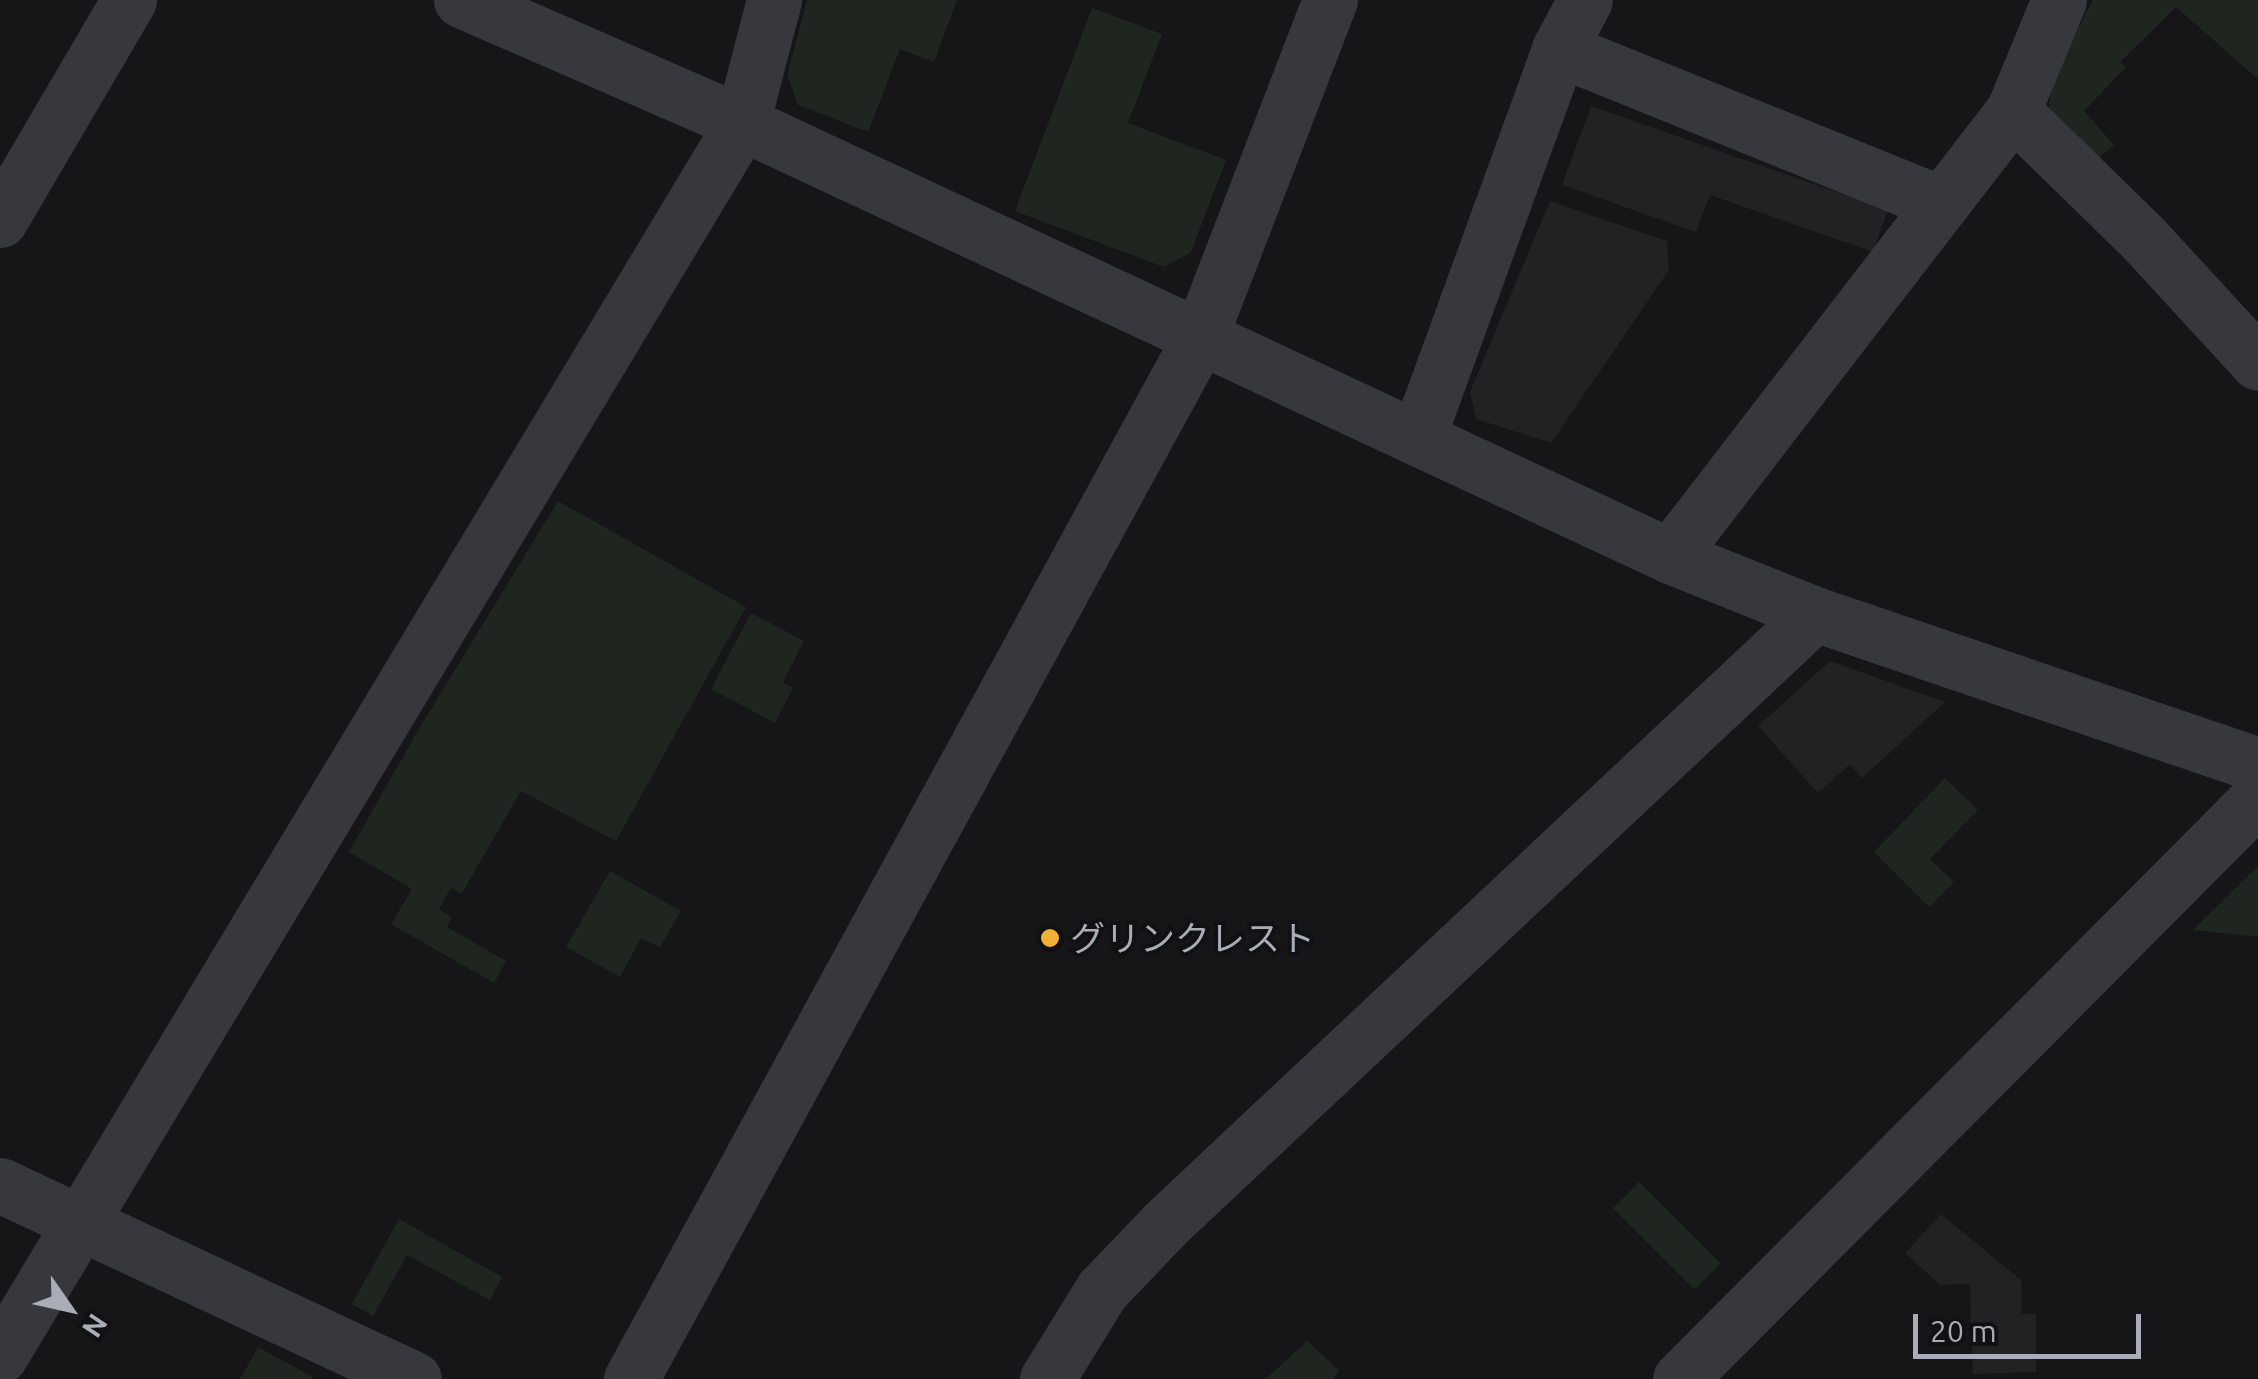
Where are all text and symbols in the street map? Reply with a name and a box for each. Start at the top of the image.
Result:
place label: グリンクレスト [1070,917,1315,959]
marker: グリンクレスト [1039,927,1061,949]
north arrow [20,1259,120,1359]
scale bar [1918,1294,2146,1356]
text: N [77,1309,114,1343]
text: 20 m [1930,1314,1997,1348]

